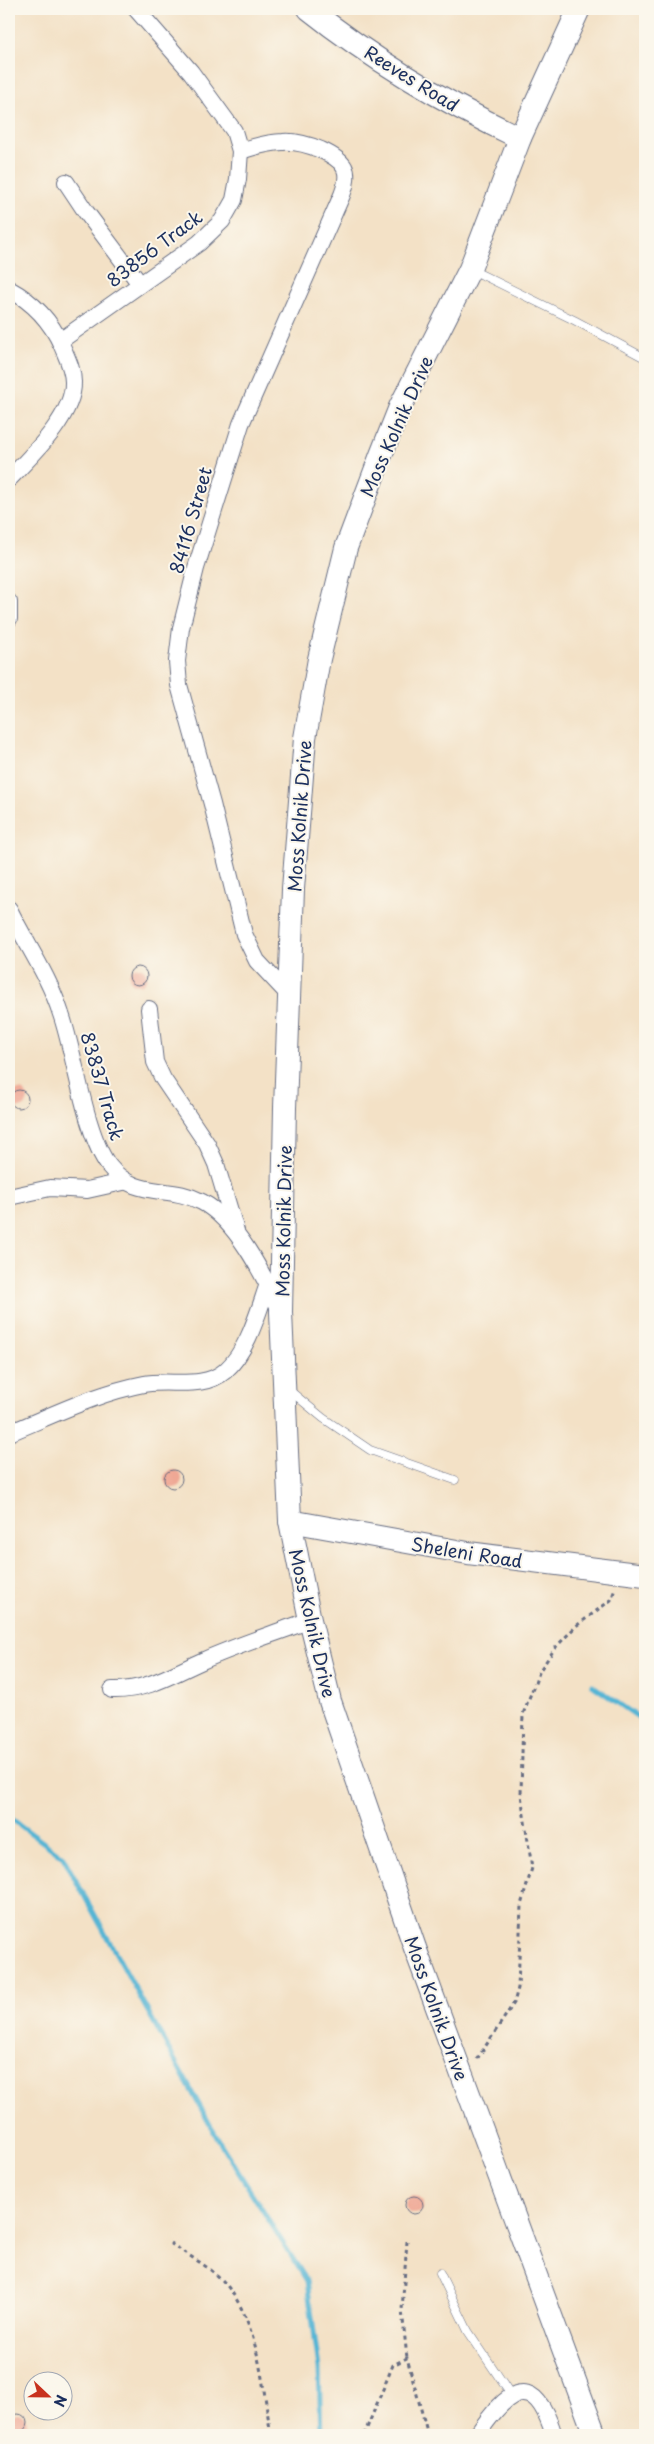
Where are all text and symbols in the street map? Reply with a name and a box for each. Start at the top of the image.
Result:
street label: Reeves Road [360,38,464,118]
street label: 83856 Track [100,203,208,293]
street label: Moss Kolnik Drive [353,351,439,501]
street label: 84116 Street [162,463,218,577]
street label: Moss Kolnik Drive [280,739,318,893]
street label: 83837 Track [75,1028,131,1144]
street label: Moss Kolnik Drive [268,1145,298,1297]
street label: Sheleni Road [409,1530,525,1574]
street label: Moss Kolnik Drive [283,1546,343,1700]
street label: Moss Kolnik Drive [398,1932,476,2084]
north arrow [22,2372,72,2422]
text: N [49,2392,72,2410]

